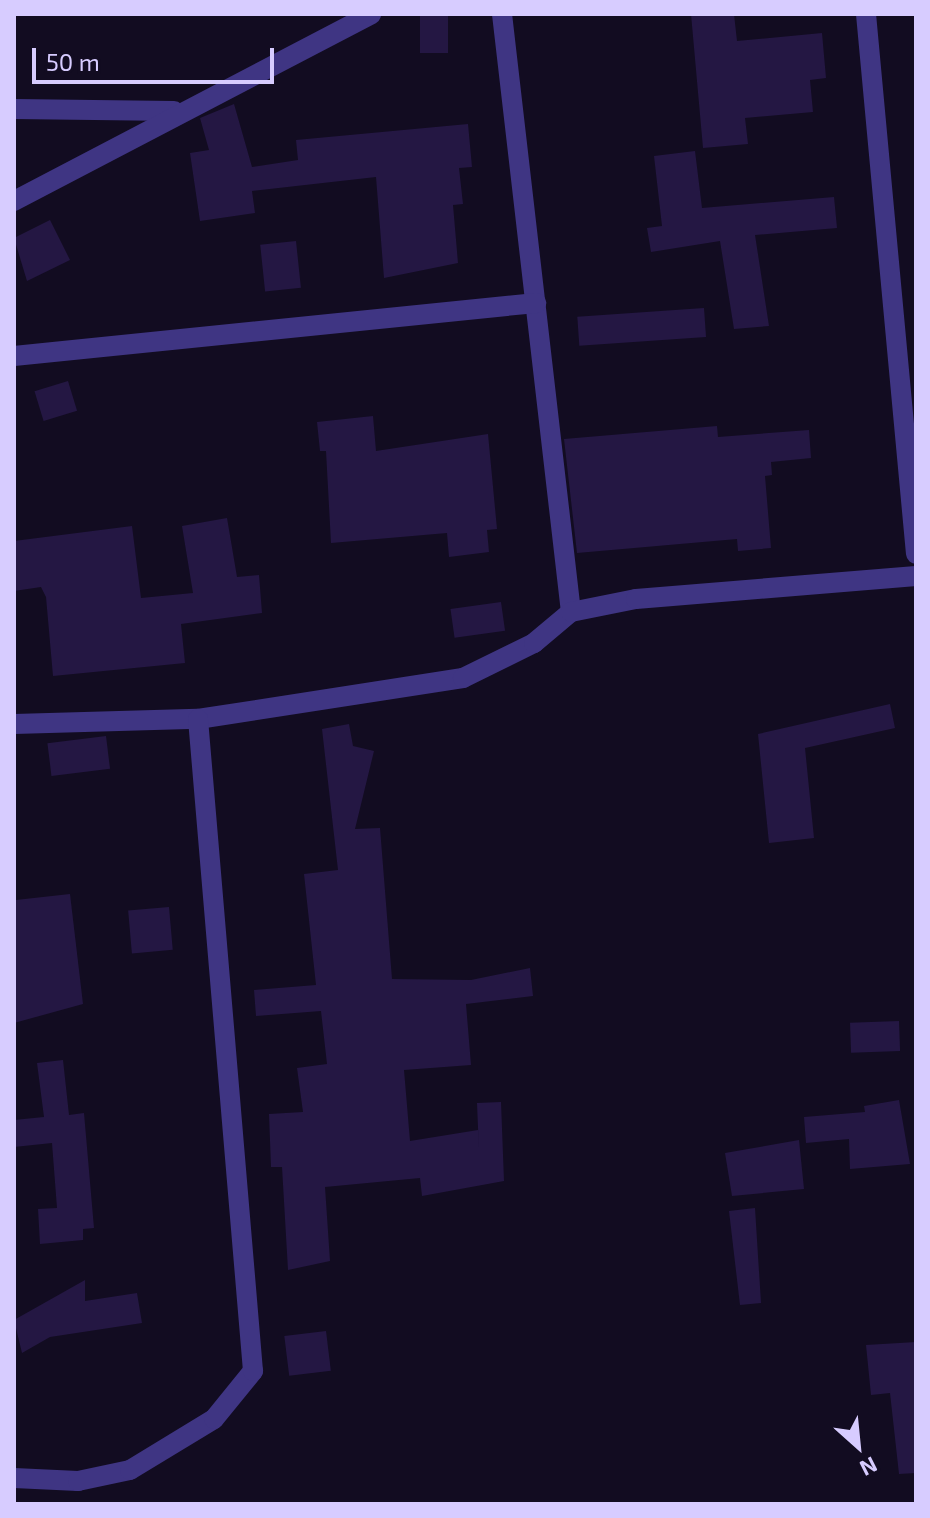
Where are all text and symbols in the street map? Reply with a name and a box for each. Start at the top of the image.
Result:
scale bar [36,32,278,82]
text: 50 m [46,47,100,76]
north arrow [818,1406,898,1486]
text: N [856,1452,882,1483]

